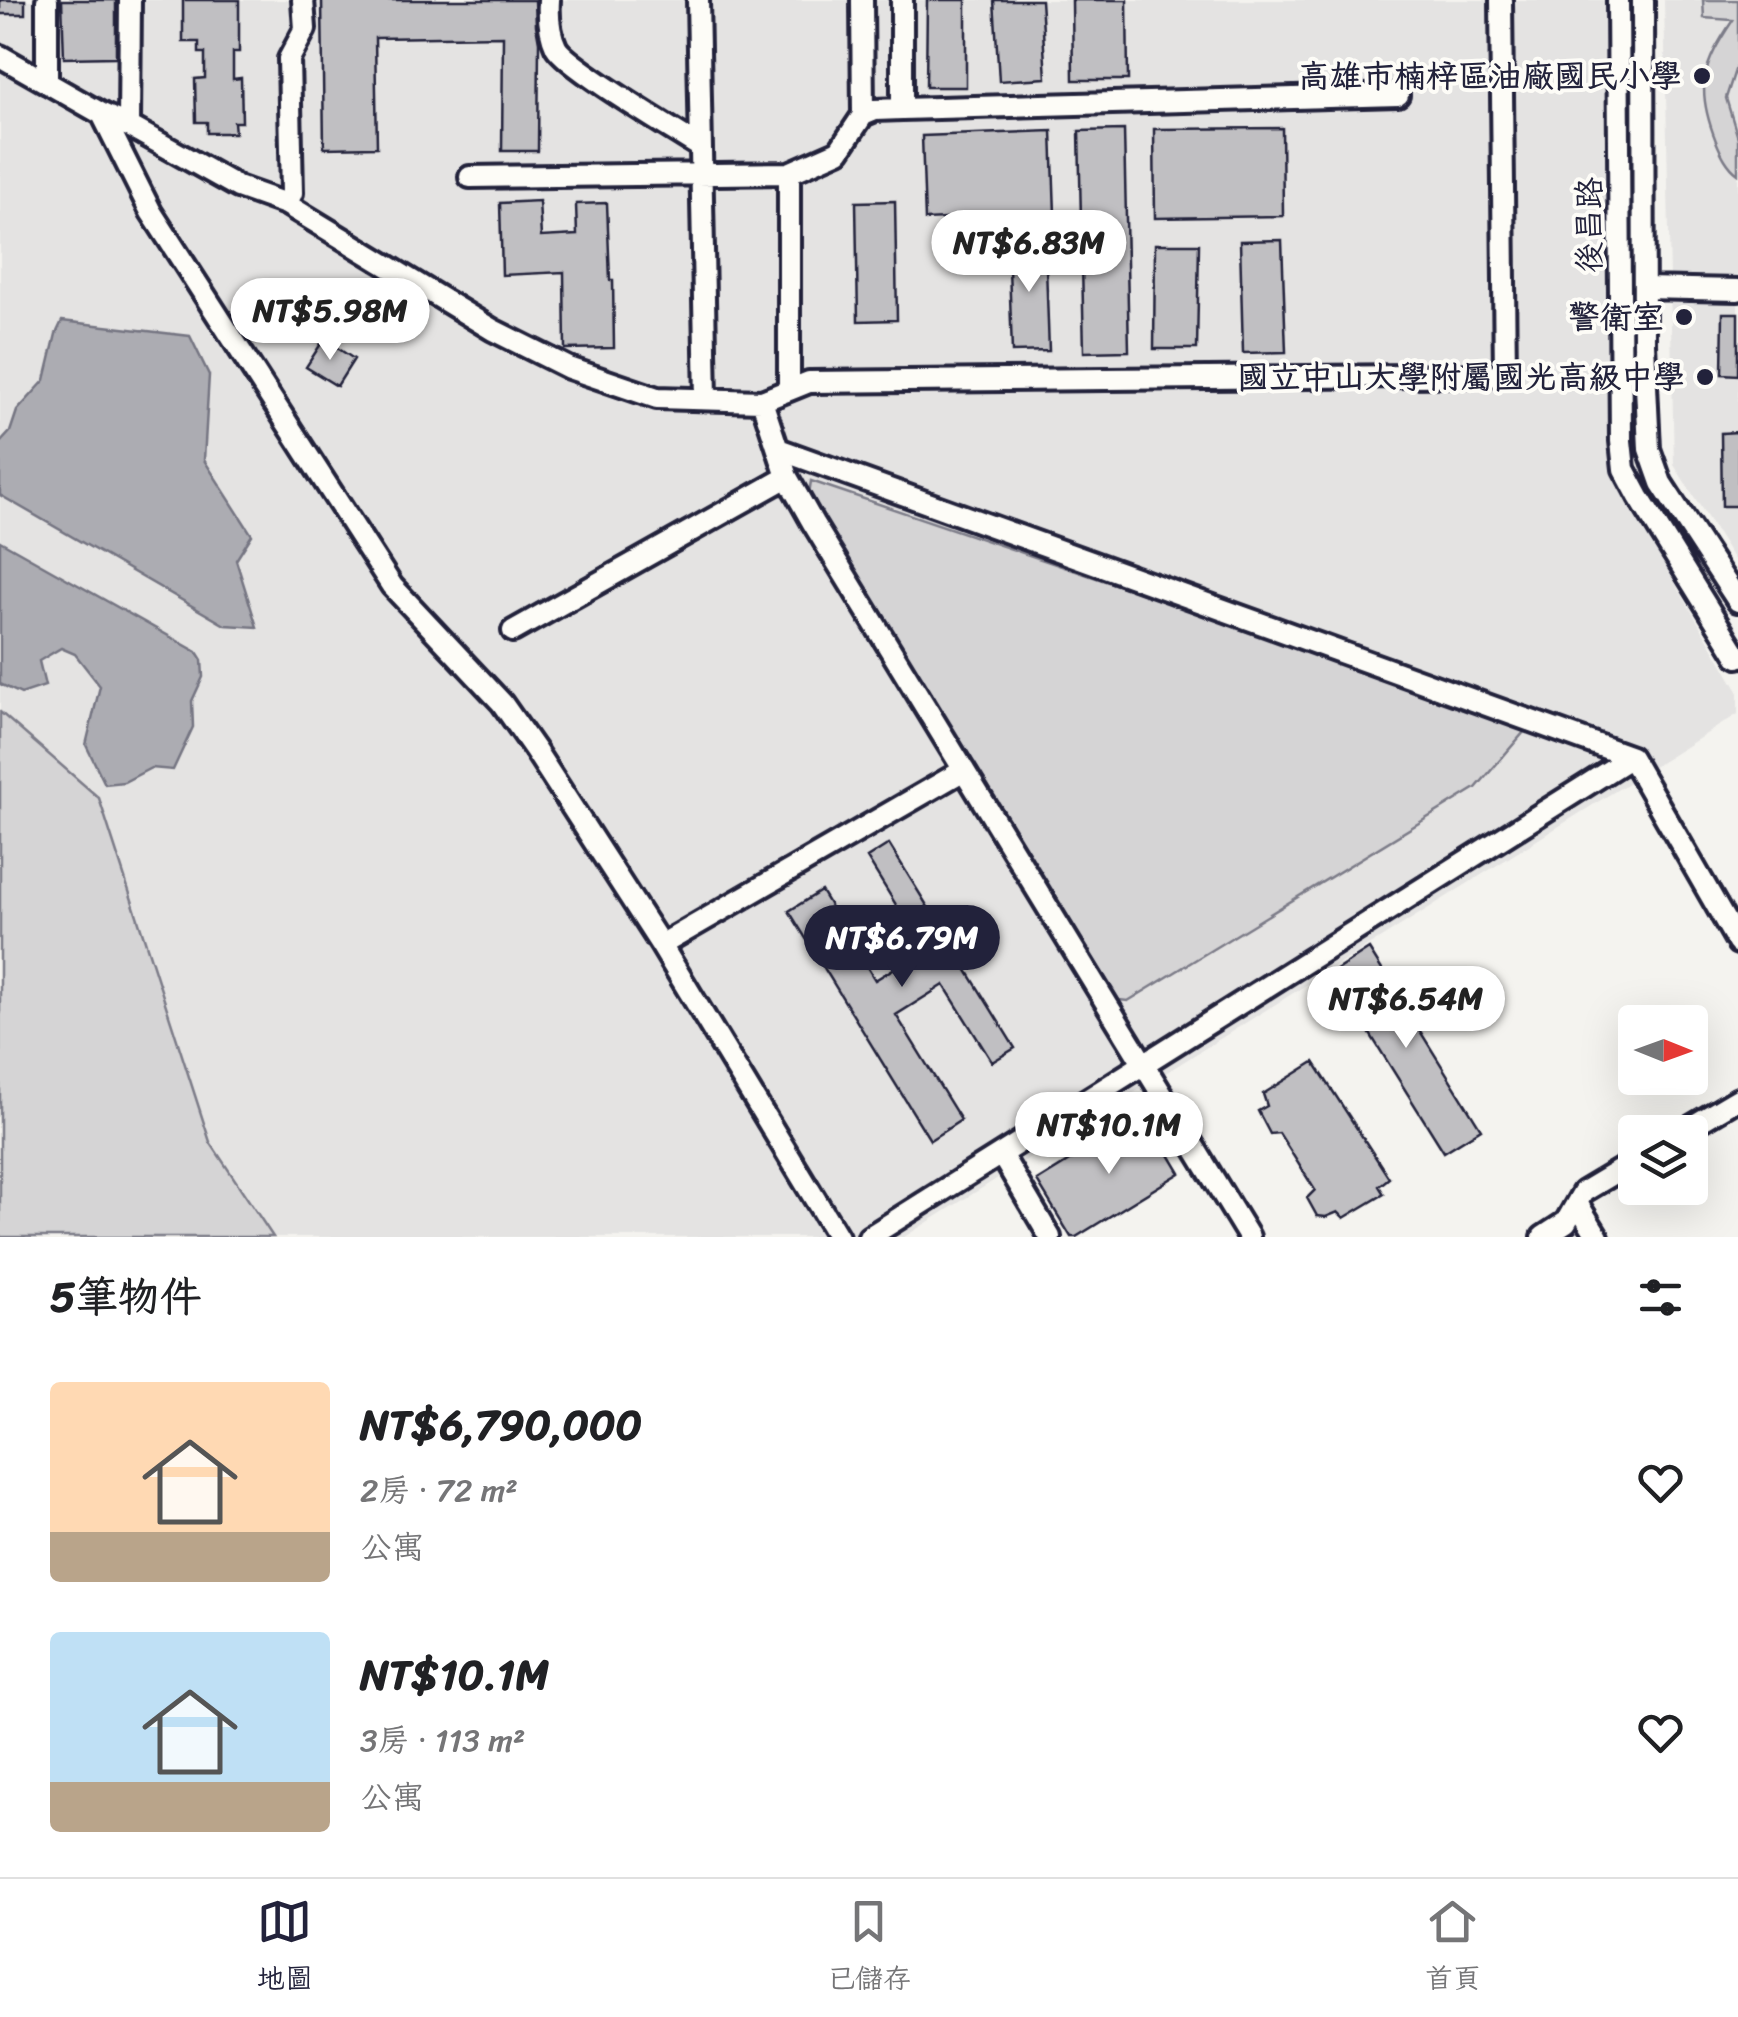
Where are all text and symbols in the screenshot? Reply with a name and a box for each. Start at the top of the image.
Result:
place label: 高雄市楠梓區油廠國民小學 [1298,48,1682,105]
marker: 高雄市楠梓區油廠國民小學 [1691,65,1713,87]
street label: 後昌路 [1561,177,1618,273]
pin: NT$6.83M [926,210,1132,295]
text: NT$6.83M [953,214,1105,271]
pin: NT$5.98M [227,278,433,363]
text: NT$5.98M [253,282,407,339]
place label: 警衛室 [1568,289,1664,346]
marker: 警衛室 [1673,306,1695,328]
place label: 國立中山大學附屬國光高級中學 [1237,349,1685,406]
marker: 國立中山大學附屬國光高級中學 [1694,366,1716,388]
pin: NT$6.79M [799,905,1005,990]
text: NT$6.79M [826,909,978,966]
pin: NT$6.54M [1303,966,1509,1051]
text: NT$6.54M [1329,970,1483,1027]
north arrow [1618,1005,1708,1095]
map controls [1618,1005,1708,1205]
pin: NT$10.1M [1006,1092,1212,1177]
text: NT$10.1M [1037,1096,1181,1153]
button: layers [1618,1115,1708,1205]
text: 5筆物件 [50,1260,202,1334]
icon: filters [1633,1270,1688,1325]
text: NT$6,790,000 [360,1388,642,1462]
icon: home [130,1422,250,1542]
icon: heart [1633,1455,1688,1510]
text: 2房 · 72 m² [360,1462,518,1519]
text: 公寓 [360,1519,424,1576]
text: NT$10.1M [360,1638,549,1712]
icon: home [130,1672,250,1792]
icon: heart [1633,1705,1688,1760]
text: 3房 · 113 m² [360,1712,525,1769]
text: 公寓 [360,1769,424,1826]
tab: 地圖 [257,1894,313,2003]
tab: 已儲存 [827,1894,911,2003]
tab: 首頁 [1425,1894,1481,2003]

